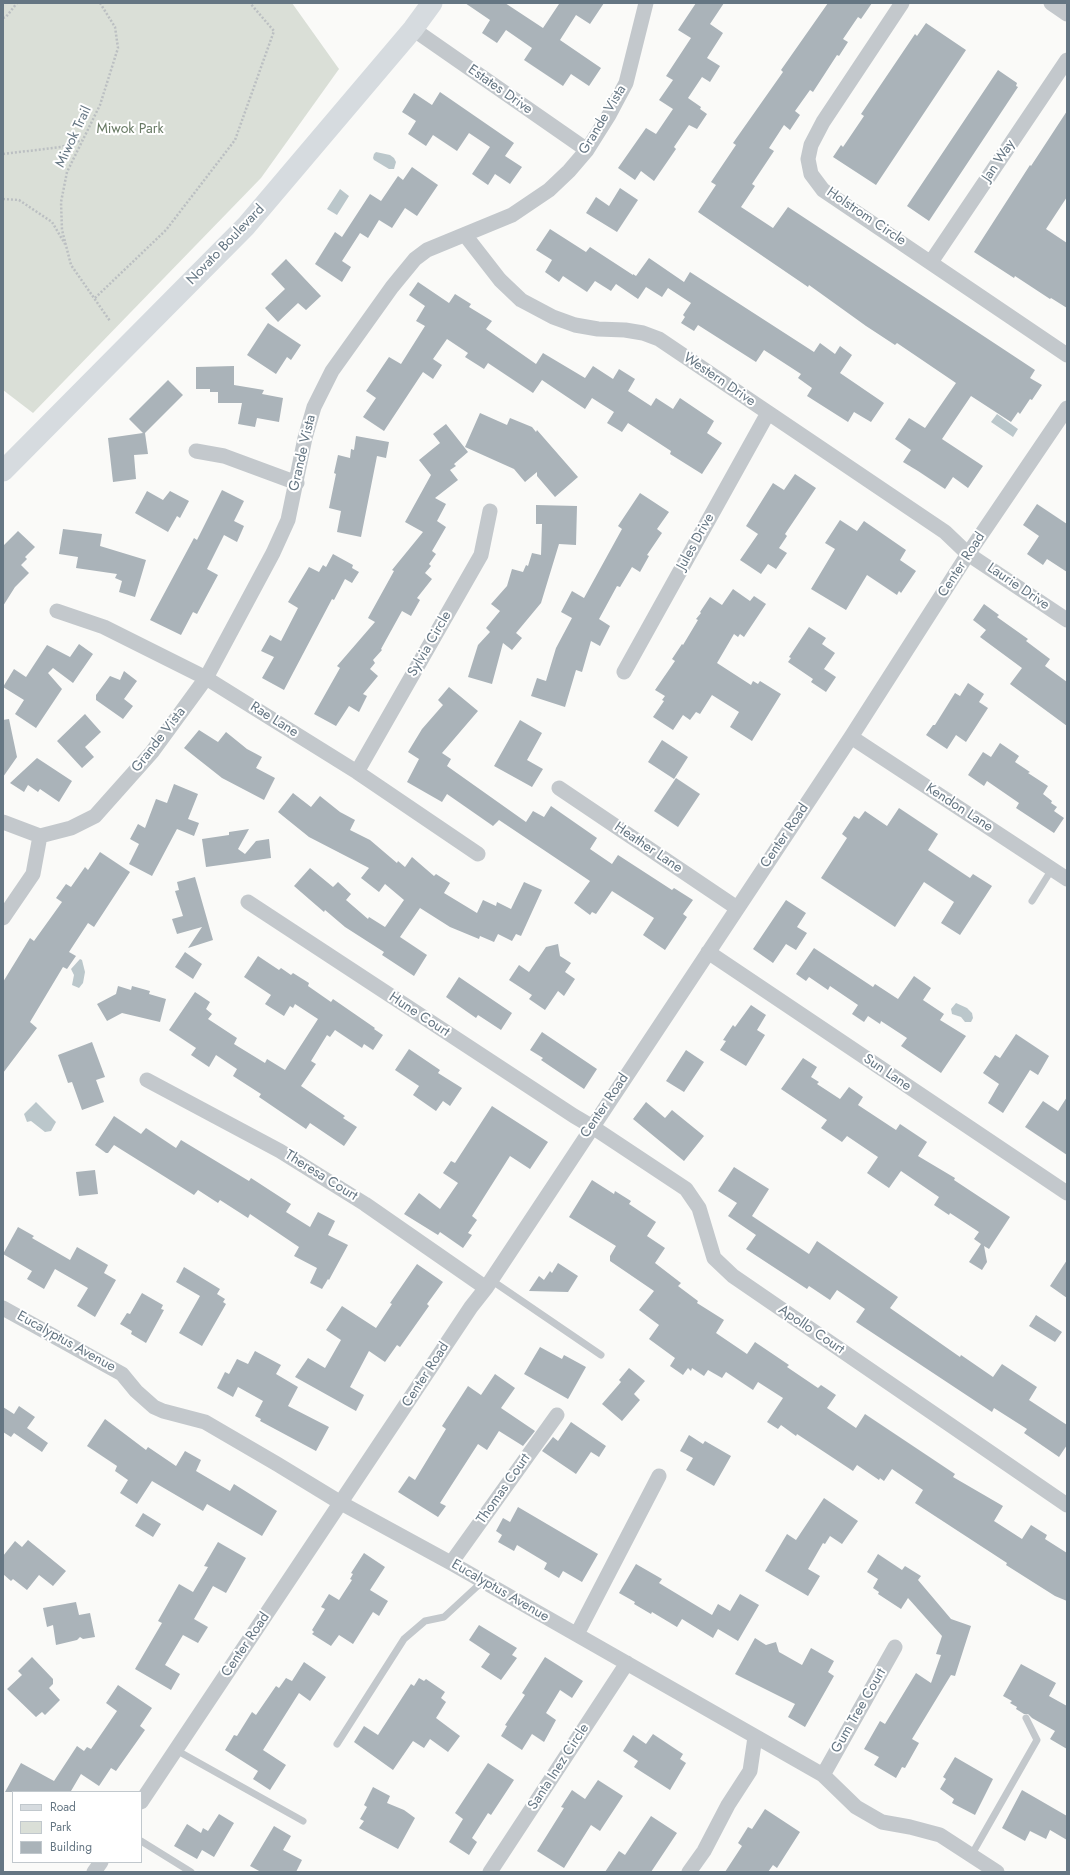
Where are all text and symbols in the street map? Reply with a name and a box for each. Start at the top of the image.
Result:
street label: Estates Drive [464,62,536,118]
street label: Grande Vista [576,82,630,158]
street label: Miwok Trail [52,104,96,170]
park label: Miwok Park [96,122,164,138]
street label: Jan Way [979,137,1019,185]
street label: Holstrom Circle [823,184,909,250]
street label: Novato Boulevard [183,201,269,289]
street label: Western Drive [680,350,758,410]
street label: Grande Vista [286,413,320,493]
street label: Jules Drive [674,511,718,573]
street label: Center Road [935,529,989,601]
street label: Laurie Drive [984,560,1052,614]
street label: Sylvia Circle [405,608,455,680]
street label: Rae Lane [247,699,301,741]
street label: Grande Vista [128,704,190,776]
street label: Kendon Lane [922,780,996,836]
street label: Center Road [757,801,813,871]
street label: Heather Lane [611,819,685,877]
street label: Hune Court [386,989,452,1041]
street label: Sun Lane [860,1051,914,1095]
street label: Center Road [577,1071,633,1141]
street label: Theresa Court [282,1147,360,1205]
street label: Apollo Court [775,1302,847,1358]
street label: Eucalyptus Avenue [14,1308,118,1376]
street label: Center Road [399,1339,453,1411]
street label: Thomas Court [474,1451,534,1527]
street label: Eucalyptus Avenue [448,1556,552,1626]
street label: Center Road [218,1610,274,1680]
street label: Gum Tree Court [828,1666,890,1756]
street label: Santa Inez Circle [525,1721,593,1813]
legend [12,1791,142,1863]
text: Road [50,1798,76,1816]
text: Park [50,1818,71,1836]
text: Building [50,1838,92,1856]

